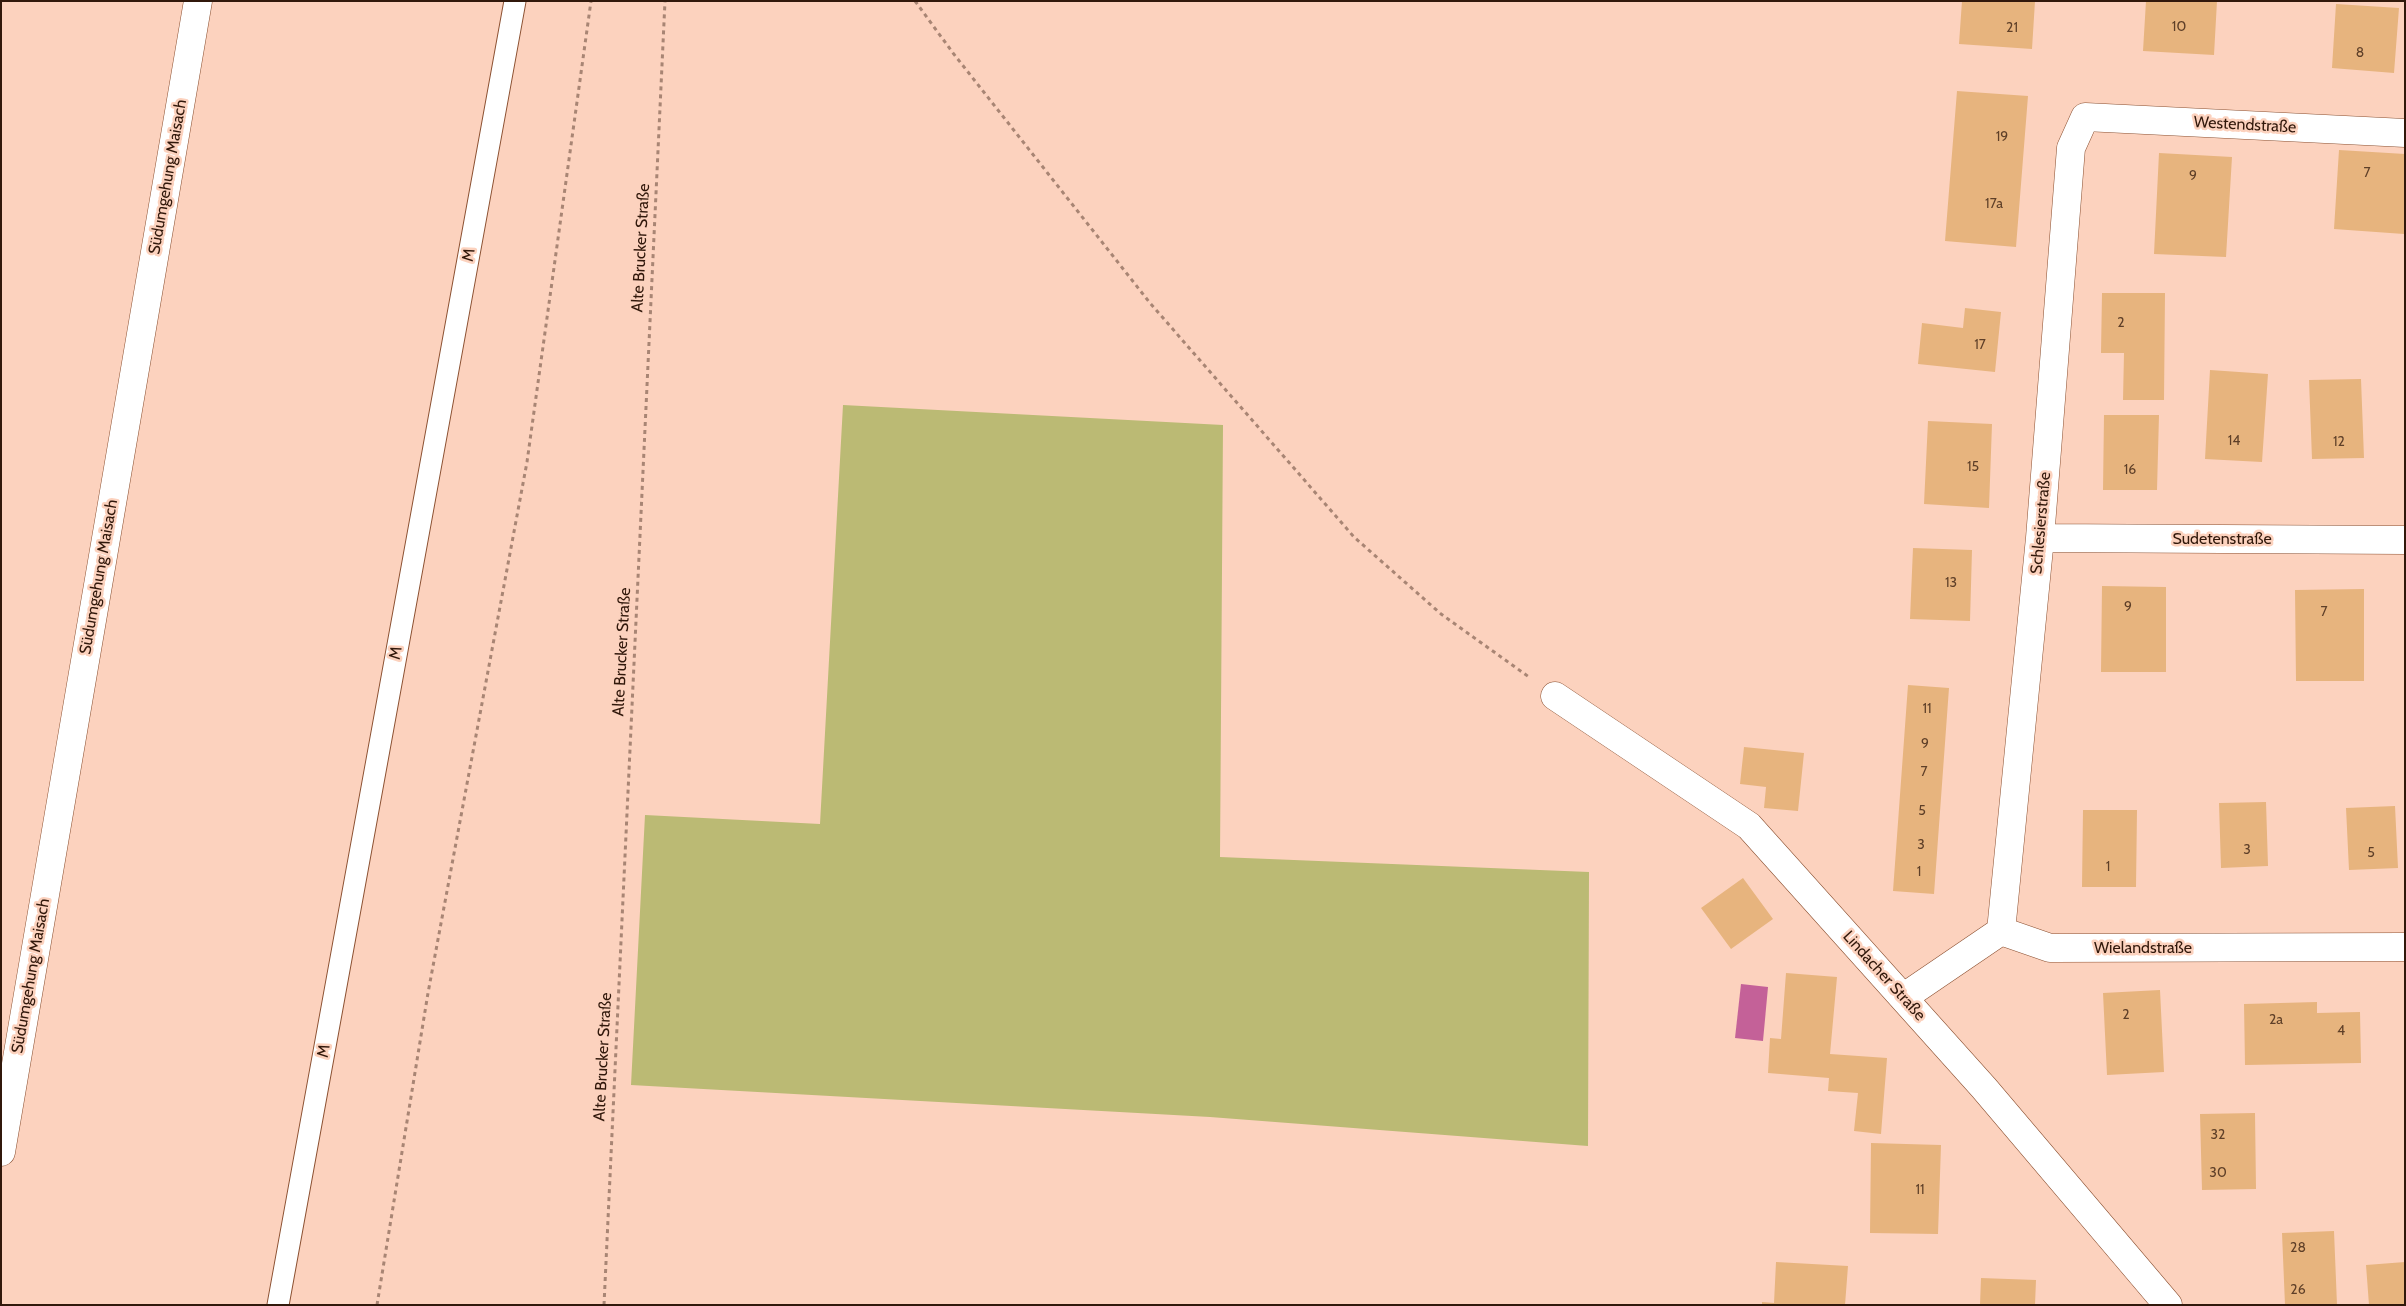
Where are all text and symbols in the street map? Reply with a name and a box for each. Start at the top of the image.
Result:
house number: 10 [2172,19,2186,35]
house number: 21 [2006,20,2018,36]
house number: 8 [2356,45,2364,61]
street label: Südumgehung Maisach [145,98,191,256]
street label: Westendstraße [2193,113,2297,137]
house number: 19 [1996,129,2008,145]
house number: 7 [2363,165,2371,181]
house number: 9 [2189,168,2197,184]
street label: Alte Brucker Straße [628,183,654,313]
house number: 17a [1985,196,2003,212]
street label: M [458,247,480,263]
house number: 2 [2117,315,2125,331]
house number: 17 [1974,337,1986,353]
house number: 14 [2228,433,2240,449]
house number: 12 [2333,434,2345,450]
house number: 15 [1967,459,1979,475]
house number: 16 [2124,462,2136,478]
street label: Schlesierstraße [2027,471,2055,575]
street label: Südumgehung Maisach [76,498,122,656]
street label: Sudetenstraße [2172,529,2272,549]
house number: 13 [1945,575,1957,591]
street label: Alte Brucker Straße [609,587,635,717]
house number: 9 [2124,599,2132,615]
house number: 7 [2320,604,2328,620]
street label: M [385,645,407,661]
house number: 11 [1922,701,1932,717]
house number: 9 [1921,736,1929,752]
house number: 7 [1920,764,1928,780]
house number: 5 [1918,803,1926,819]
house number: 3 [1917,837,1925,853]
house number: 3 [2243,842,2251,858]
house number: 5 [2367,845,2375,861]
house number: 1 [2106,859,2110,875]
house number: 1 [1917,864,1921,880]
street label: Südumgehung Maisach [8,897,54,1055]
street label: Lindacher Straße [1839,927,1929,1025]
street label: Wielandstraße [2094,938,2192,958]
street label: Alte Brucker Straße [590,992,616,1122]
house number: 2 [2122,1007,2130,1023]
house number: 2a [2269,1012,2283,1028]
house number: 4 [2337,1023,2345,1039]
street label: M [313,1043,335,1059]
house number: 32 [2211,1127,2225,1143]
house number: 30 [2209,1165,2227,1181]
house number: 11 [1915,1182,1925,1198]
house number: 28 [2290,1240,2306,1256]
house number: 26 [2290,1282,2306,1298]

